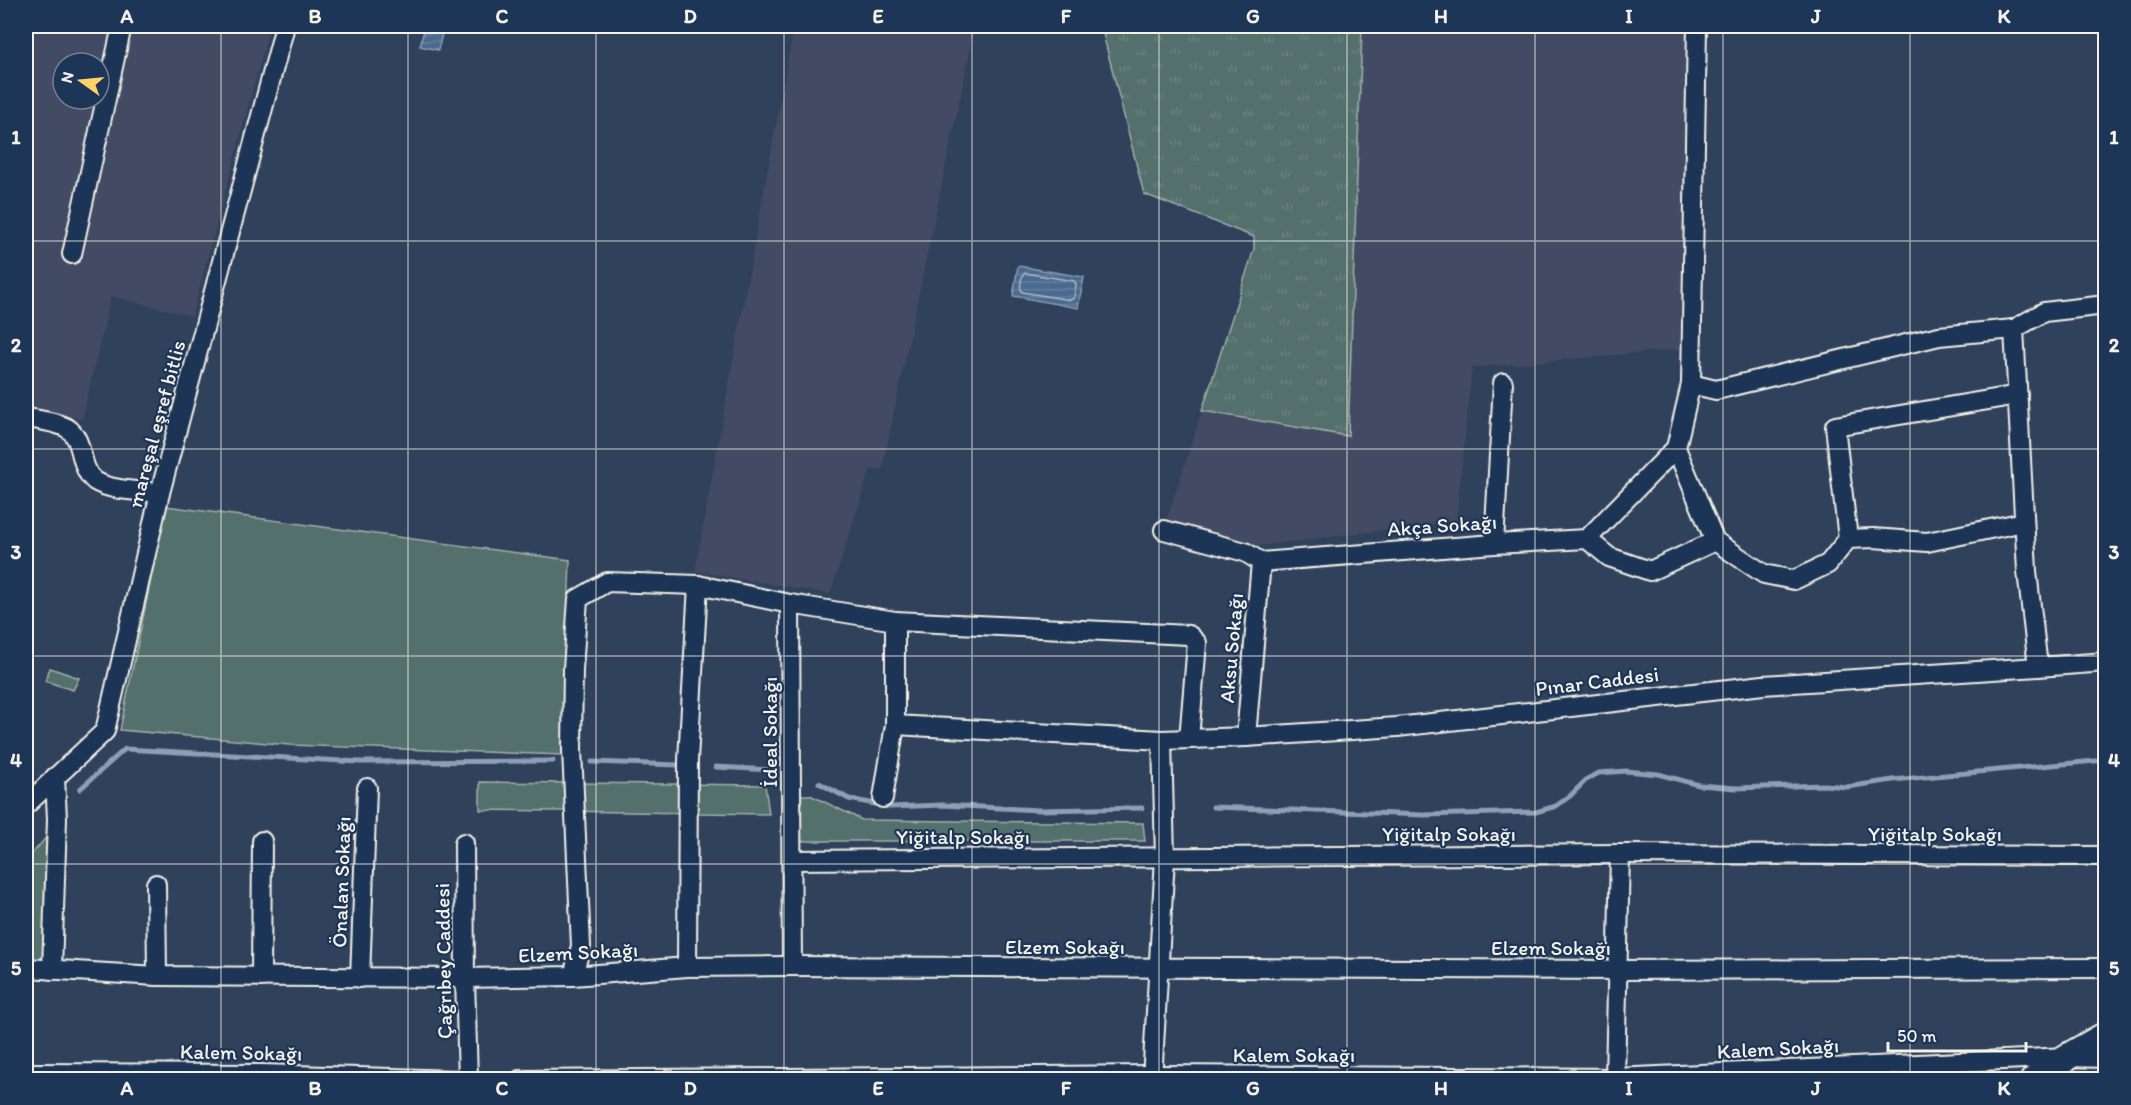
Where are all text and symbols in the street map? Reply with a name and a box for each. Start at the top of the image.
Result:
text: A [120,4,134,28]
text: B [309,4,322,28]
text: C [496,4,509,28]
text: D [683,4,697,28]
text: E [872,4,884,28]
text: F [1061,4,1072,28]
text: G [1246,4,1260,28]
text: H [1434,4,1448,28]
text: I [1625,4,1633,28]
text: J [1810,4,1821,28]
text: K [1998,4,2012,28]
north arrow [51,51,111,111]
text: N [56,70,78,85]
text: 1 [11,125,21,149]
text: 1 [2109,125,2119,149]
text: 2 [11,333,22,357]
text: 2 [2109,333,2120,357]
street label: mareşal eşref bitlis [122,337,190,511]
street label: Akça Sokağı [1386,509,1498,541]
text: 3 [11,540,22,564]
text: 3 [2109,540,2120,564]
street label: Aksu Sokağı [1214,592,1248,704]
street label: Pınar Caddesi [1534,661,1660,701]
street label: İdeal Sokağı [757,677,782,787]
text: 4 [10,748,22,772]
text: 4 [2108,748,2120,772]
street label: Önalan Sokağı [326,816,356,948]
street label: Yiğitalp Sokağı [1382,821,1516,846]
street label: Yiğitalp Sokağı [1868,821,2002,846]
street label: Yiğitalp Sokağı [896,824,1030,849]
street label: Çağrıbey Caddesi [429,883,457,1039]
street label: Elzem Sokağı [1005,934,1125,959]
street label: Elzem Sokağı [1491,935,1611,960]
street label: Elzem Sokağı [517,936,639,968]
text: 5 [11,956,22,980]
text: 5 [2109,956,2120,980]
scale bar [1888,1015,2026,1053]
text: 50 m [1897,1025,1937,1047]
street label: Kalem Sokağı [1716,1032,1840,1064]
street label: Kalem Sokağı [180,1038,302,1066]
street label: Kalem Sokağı [1233,1042,1355,1067]
text: A [120,1076,134,1100]
text: B [309,1076,322,1100]
text: C [496,1076,509,1100]
text: D [683,1076,697,1100]
text: E [872,1076,884,1100]
text: F [1061,1076,1072,1100]
text: G [1246,1076,1260,1100]
text: H [1434,1076,1448,1100]
text: I [1625,1076,1633,1100]
text: J [1810,1076,1821,1100]
text: K [1998,1076,2012,1100]

